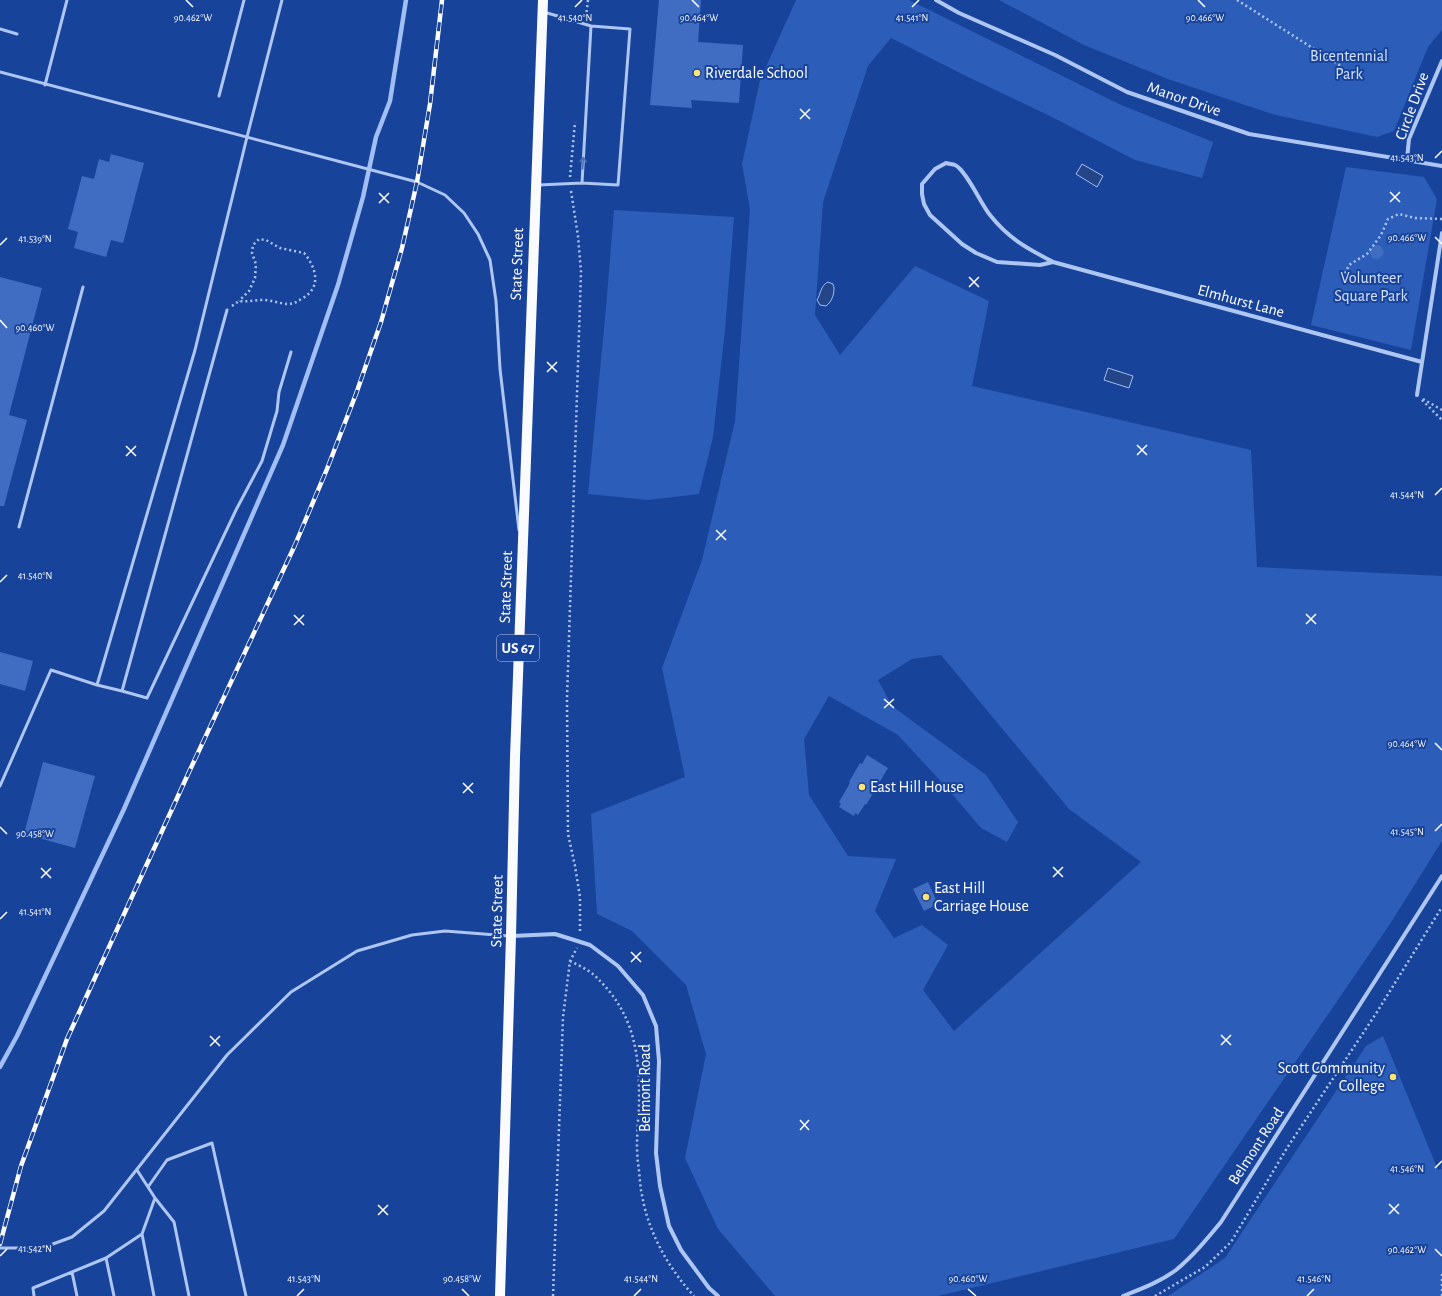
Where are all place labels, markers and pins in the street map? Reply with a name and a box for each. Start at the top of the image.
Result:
place label: Riverdale School [705,65,808,81]
marker: Riverdale School [692,68,702,78]
place label: East Hill House [870,779,964,795]
marker: East Hill House [857,782,867,792]
place label: East Hill Carriage House [934,880,1029,914]
marker: East Hill Carriage House [921,892,931,902]
place label: Scott Community College [1278,1060,1385,1094]
marker: Scott Community College [1388,1072,1398,1082]

